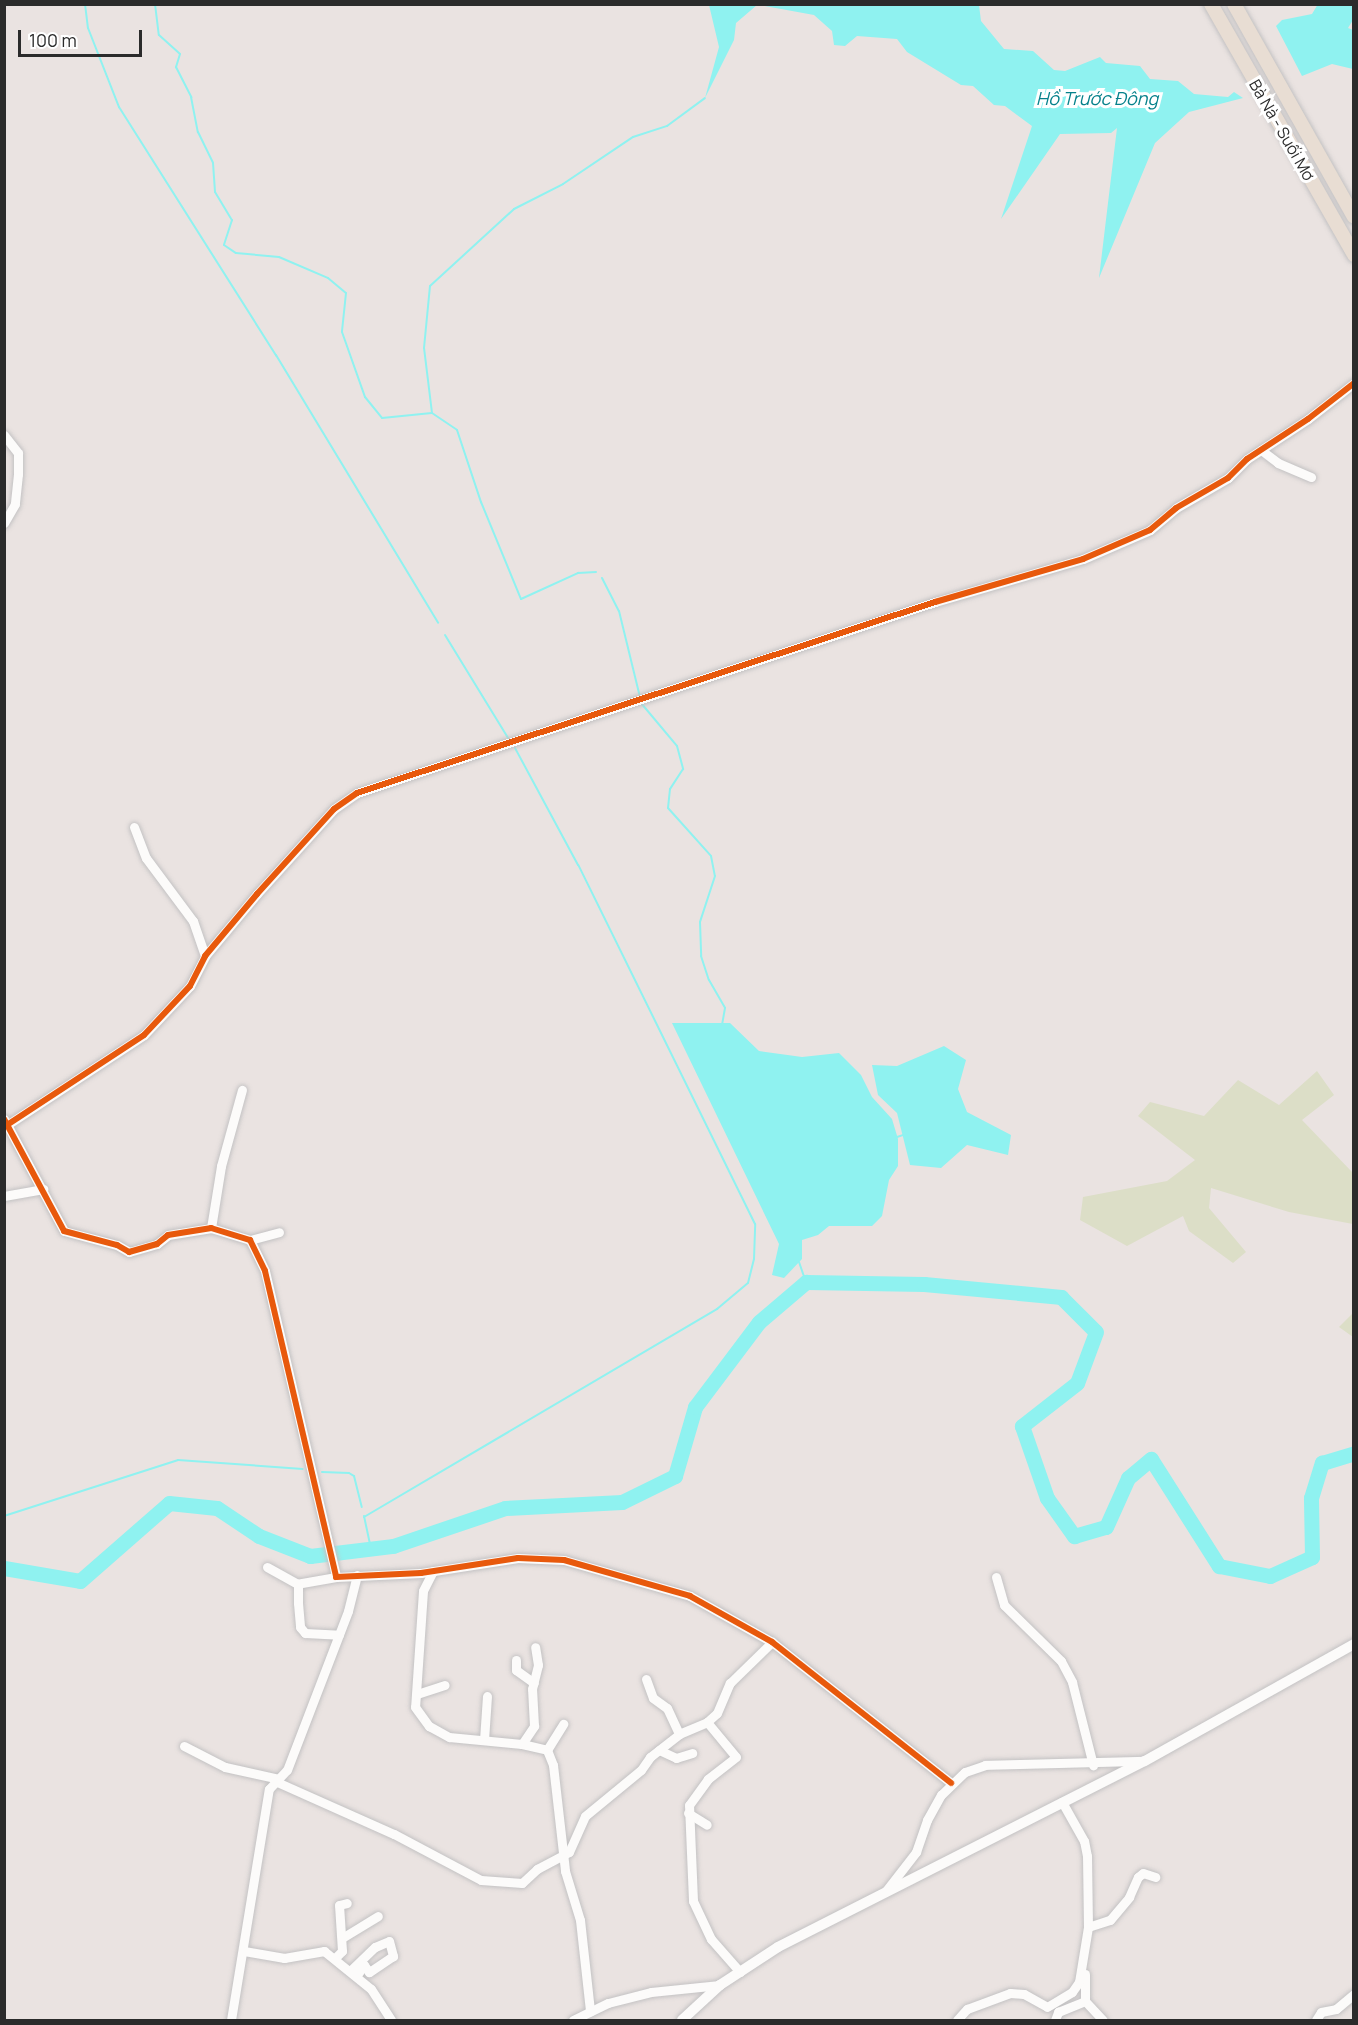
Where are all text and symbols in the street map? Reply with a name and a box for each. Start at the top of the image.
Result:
scale bar [21,18,146,56]
text: 100 m [29,28,77,52]
street label: Bà Nà - Suối Mơ [1245,76,1319,184]
water label: Hồ Trước Đông [1036,87,1158,109]

